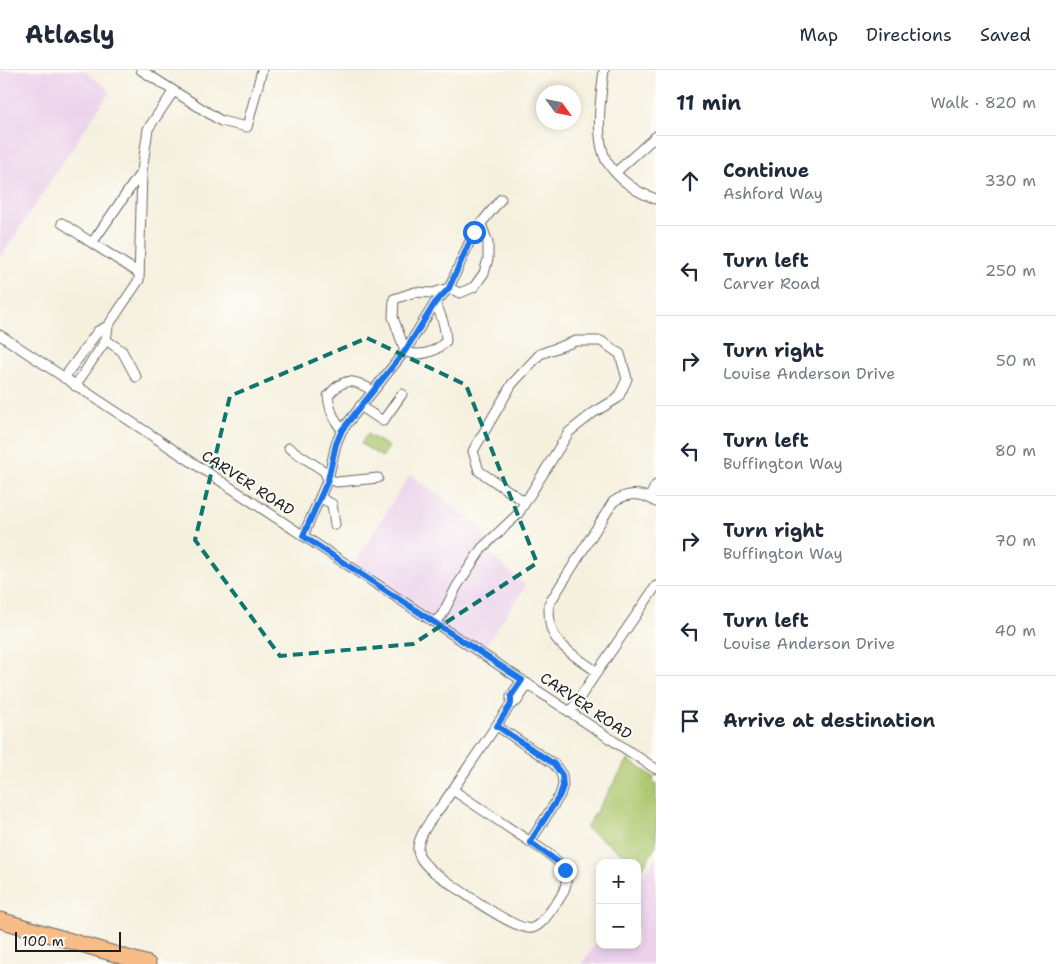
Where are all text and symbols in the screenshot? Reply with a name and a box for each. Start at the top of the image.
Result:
text: Atlasly [25,19,115,51]
text: Map [800,23,838,47]
text: Directions [866,23,952,47]
text: Saved [980,23,1031,47]
north arrow [536,85,581,130]
text: 11 min [676,89,741,117]
text: Walk · 820 m [931,92,1036,113]
text: Continue [723,158,809,183]
icon: ahead [676,167,704,195]
text: 330 m [984,170,1036,191]
text: Ashford Way [723,183,823,204]
route start [463,221,486,244]
text: Turn left [723,248,809,273]
icon: left [676,257,704,285]
text: 250 m [985,260,1036,281]
text: Carver Road [723,273,820,294]
text: Turn right [723,338,824,363]
icon: right [676,347,704,375]
text: 50 m [996,350,1036,371]
text: Louise Anderson Drive [723,363,895,384]
text: Turn left [723,428,809,453]
icon: left [676,437,704,465]
text: 80 m [995,440,1036,461]
street label: CARVER ROAD [198,446,298,520]
text: Buffington Way [723,453,843,474]
text: Turn right [723,518,824,543]
icon: right [676,527,704,555]
text: 70 m [995,530,1036,551]
text: Buffington Way [723,543,843,564]
text: Turn left [723,608,809,633]
icon: left [676,617,704,645]
text: 40 m [994,620,1036,641]
text: Louise Anderson Drive [723,633,895,654]
street label: CARVER ROAD [536,668,636,744]
icon: arrive [676,707,704,735]
text: Arrive at destination [723,708,935,733]
route end [554,859,577,882]
map controls [596,859,641,949]
button: + [596,859,641,904]
button: − [596,904,641,949]
scale bar [15,929,121,952]
text: 100 m [22,932,64,950]

